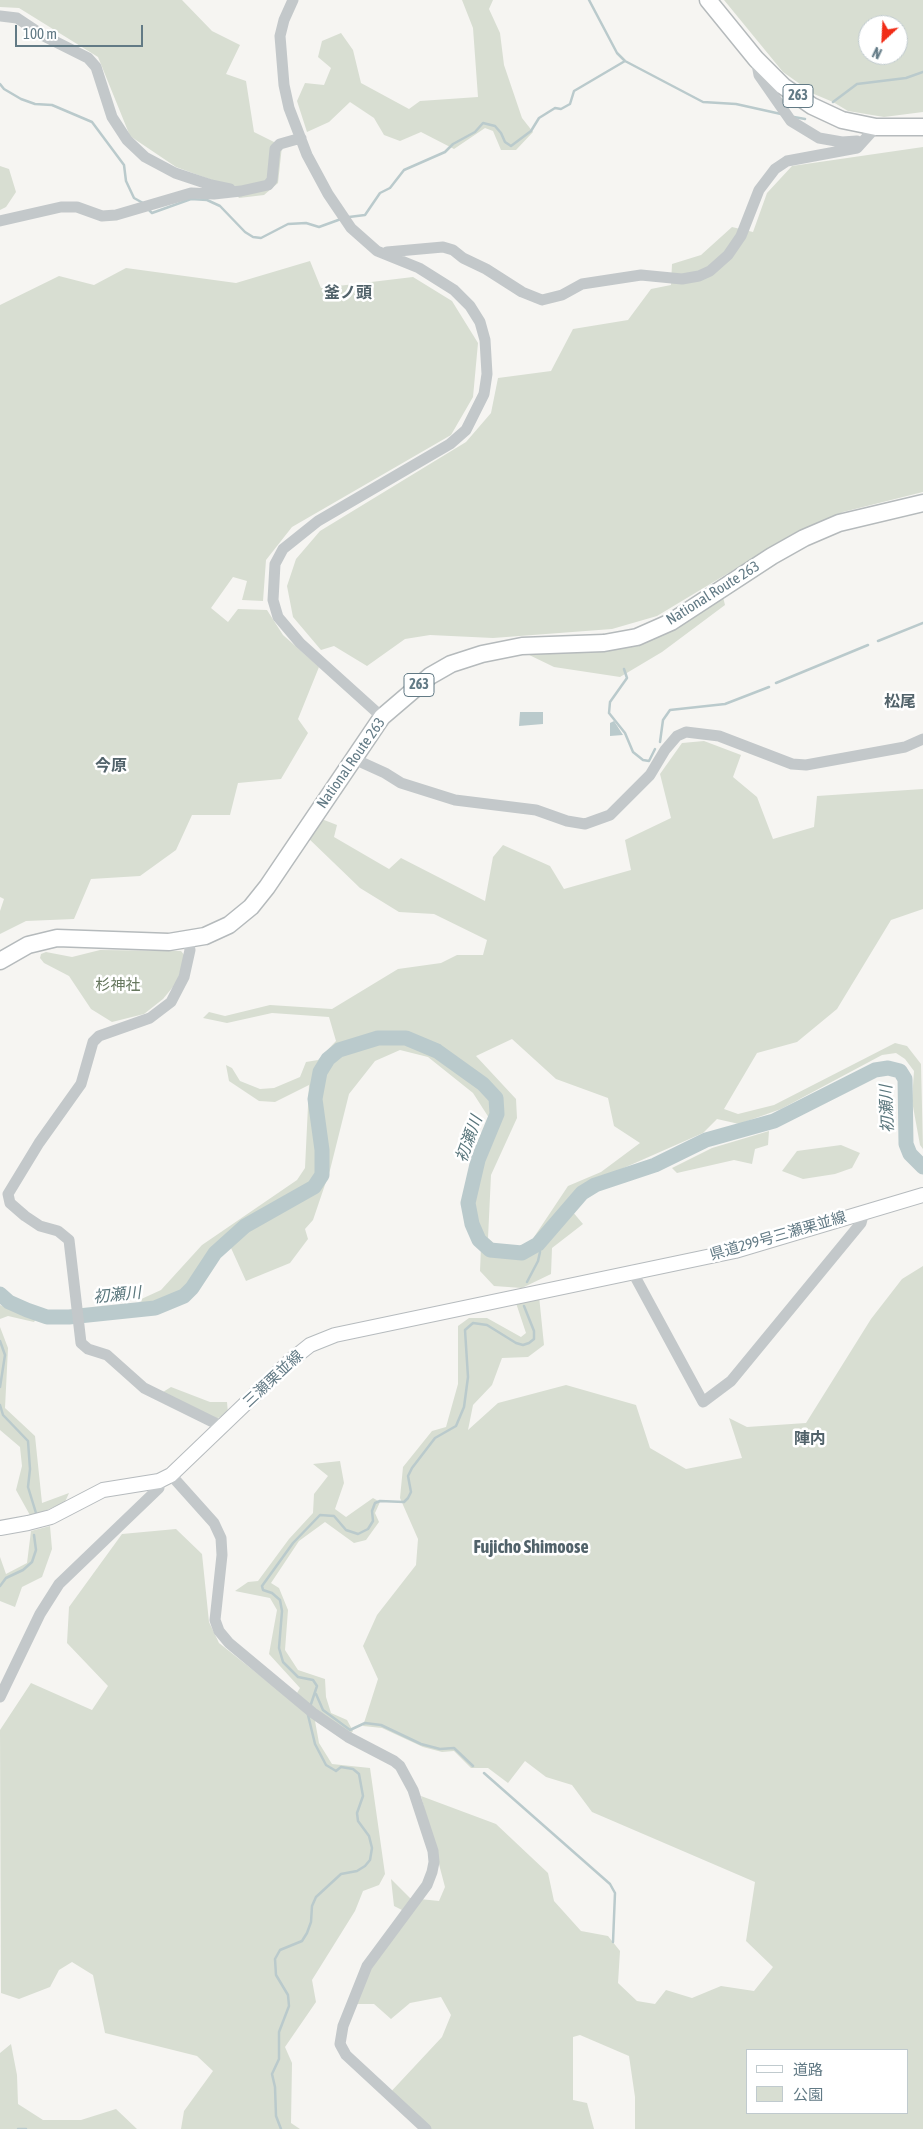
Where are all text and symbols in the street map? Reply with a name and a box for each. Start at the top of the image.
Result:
scale bar [18,15,145,47]
north arrow [858,15,908,65]
text: 100 m [23,25,57,42]
text: N [870,44,884,62]
road number: 263 [783,84,813,108]
district label: 釜ノ頭 [324,283,372,303]
street label: National Route 263 [663,557,763,629]
road number: 263 [404,674,434,696]
district label: 松尾 [884,692,916,712]
street label: National Route 263 [313,714,389,812]
district label: 今原 [95,756,127,776]
park label: 杉神社 [96,976,140,994]
water label: 初瀬川 [877,1085,897,1133]
water label: 初瀬川 [452,1113,486,1165]
street label: 県道299号三瀬栗並線 [708,1208,848,1264]
water label: 初瀬川 [92,1283,142,1307]
street label: 三瀬栗並線 [239,1347,307,1411]
district label: 陣内 [794,1429,826,1449]
district label: Fujicho Shimoose [473,1536,589,1558]
legend [746,2049,908,2114]
text: 道路 [793,2061,823,2078]
text: 公園 [793,2086,823,2103]

